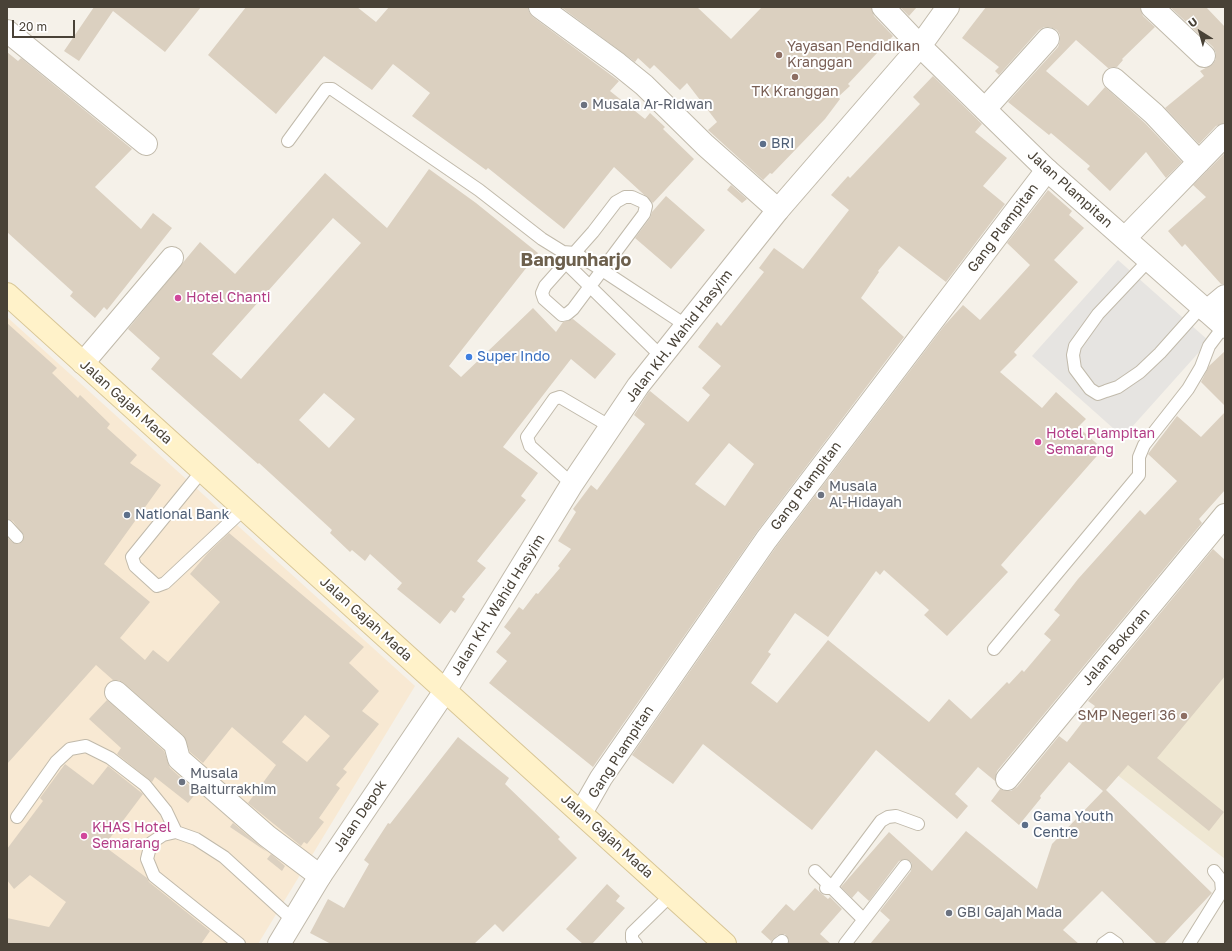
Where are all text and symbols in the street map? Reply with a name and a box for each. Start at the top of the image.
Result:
scale bar [14,12,77,38]
north arrow [1180,12,1220,52]
text: U [1185,14,1200,30]
text: 20 m [19,19,47,34]
place label: Yayasan Pendidikan Kranggan [787,39,920,72]
marker: Yayasan Pendidikan Kranggan [774,50,784,60]
marker: TK Kranggan [790,72,800,82]
place label: TK Kranggan [751,84,839,100]
place label: Musala Ar-Ridwan [592,97,713,113]
marker: Musala Ar-Ridwan [579,100,589,110]
place label: BRI [771,136,794,152]
marker: BRI [758,139,768,149]
street label: Jalan Plampitan [1024,146,1116,232]
street label: Gang Plampitan [964,180,1042,276]
district label: Bangunharjo [521,249,631,271]
street label: Jalan KH. Wahid Hasyim [622,266,736,406]
place label: Hotel Chanti [186,290,271,306]
marker: Hotel Chanti [173,293,183,303]
place label: Super Indo [477,349,550,365]
marker: Super Indo [464,352,474,362]
street label: Jalan Gajah Mada [76,356,176,448]
place label: Hotel Plampitan Semarang [1046,426,1155,458]
marker: Hotel Plampitan Semarang [1033,437,1043,447]
street label: Gang Plampitan [767,438,845,534]
place label: Musala Al-Hidayah [829,479,902,512]
marker: Musala Al-Hidayah [816,490,826,500]
place label: National Bank [135,507,229,523]
marker: National Bank [122,510,132,520]
street label: Jalan KH. Wahid Hasyim [448,531,548,679]
street label: Jalan Gajah Mada [316,573,416,665]
street label: Jalan Bokoran [1079,605,1153,689]
street label: Gang Plampitan [585,703,657,801]
place label: SMP Negeri 36 [1077,708,1176,724]
marker: SMP Negeri 36 [1179,711,1189,721]
place label: Musala Baiturrakhim [190,766,276,798]
marker: Musala Baiturrakhim [177,777,187,787]
street label: Jalan Depok [330,777,390,855]
street label: Jalan Gajah Mada [557,790,657,882]
place label: Gama Youth Centre [1033,809,1113,842]
place label: KHAS Hotel Semarang [92,820,171,852]
marker: Gama Youth Centre [1020,820,1030,830]
marker: KHAS Hotel Semarang [79,831,89,841]
place label: GBI Gajah Mada [957,905,1062,921]
marker: GBI Gajah Mada [944,908,954,918]

